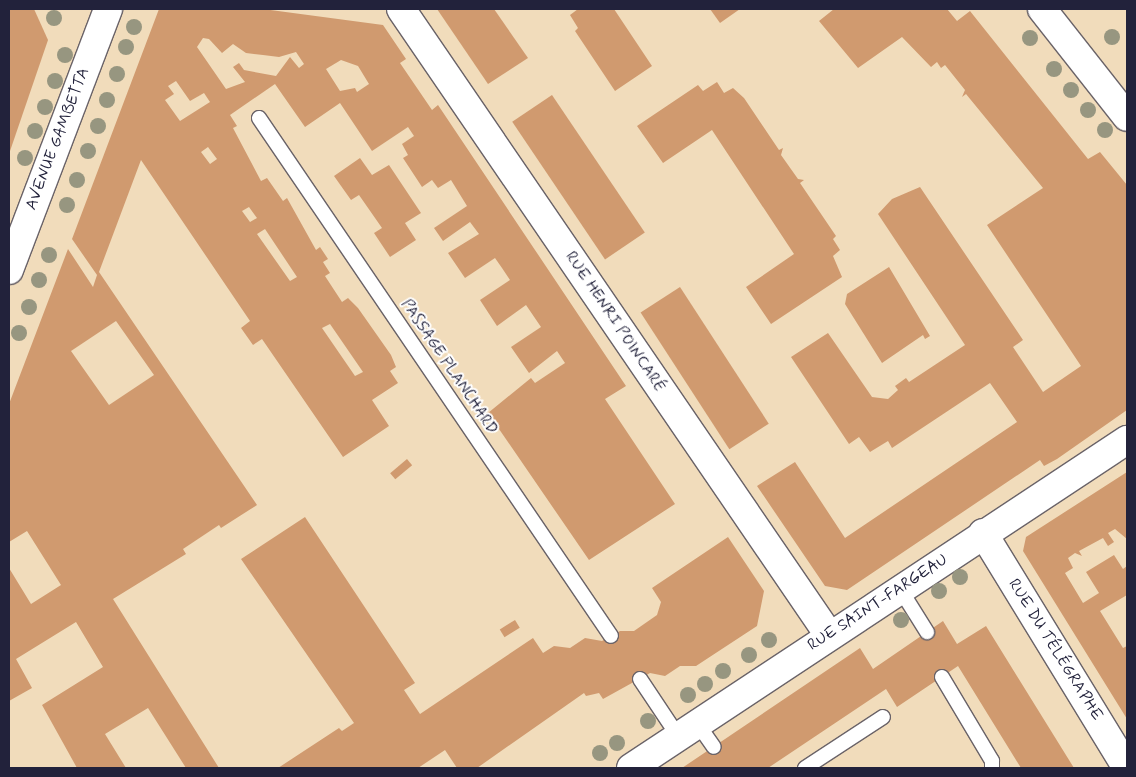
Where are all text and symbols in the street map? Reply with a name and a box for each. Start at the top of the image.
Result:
street label: AVENUE GAMBETTA [22,64,94,214]
street label: RUE HENRI POINCARÉ [559,246,671,398]
street label: PASSAGE PLANCHARD [396,295,502,439]
street label: RUE SAINT-FARGEAU [804,550,952,656]
street label: RUE DU TÉLÉGRAPHE [1004,576,1106,724]

